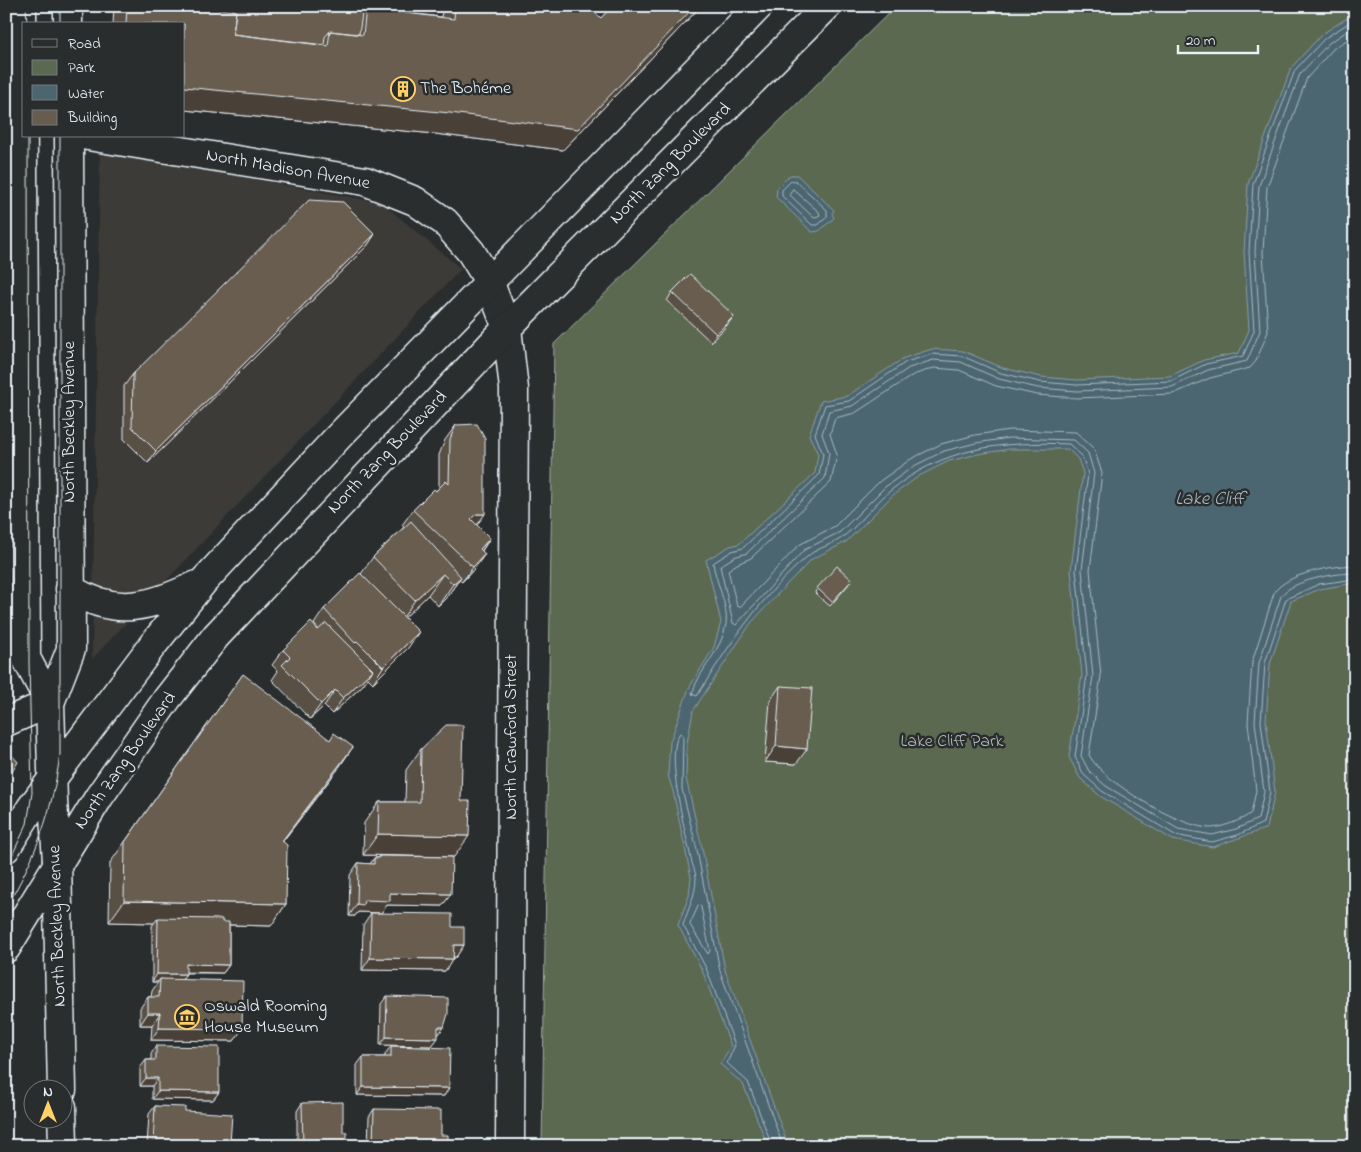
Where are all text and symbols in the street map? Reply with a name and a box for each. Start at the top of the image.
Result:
legend [22,22,185,138]
scale bar [1178,22,1258,54]
text: 20 m [1186,30,1216,52]
text: Road [68,33,101,55]
text: Park [68,57,96,79]
building icon: The Bohéme [390,76,416,102]
place label: The Bohéme [420,76,512,102]
text: Water [68,83,104,105]
street label: North Zang Boulevard [604,97,738,231]
text: Building [67,107,117,130]
street label: North Madison Avenue [204,143,373,197]
street label: North Beckley Avenue [57,340,83,503]
street label: North Zang Boulevard [322,385,455,521]
water label: Lake Cliff [1175,486,1248,513]
street label: North Crawford Street [499,654,525,820]
street label: North Zang Boulevard [69,687,184,836]
park label: Lake Cliff Park [901,729,1004,755]
street label: North Beckley Avenue [42,844,74,1007]
place label: Oswald Rooming House Museum [204,994,327,1041]
museum icon: Oswald Rooming House Museum [174,1004,200,1030]
north arrow [22,1080,72,1130]
text: N [43,1082,53,1103]

